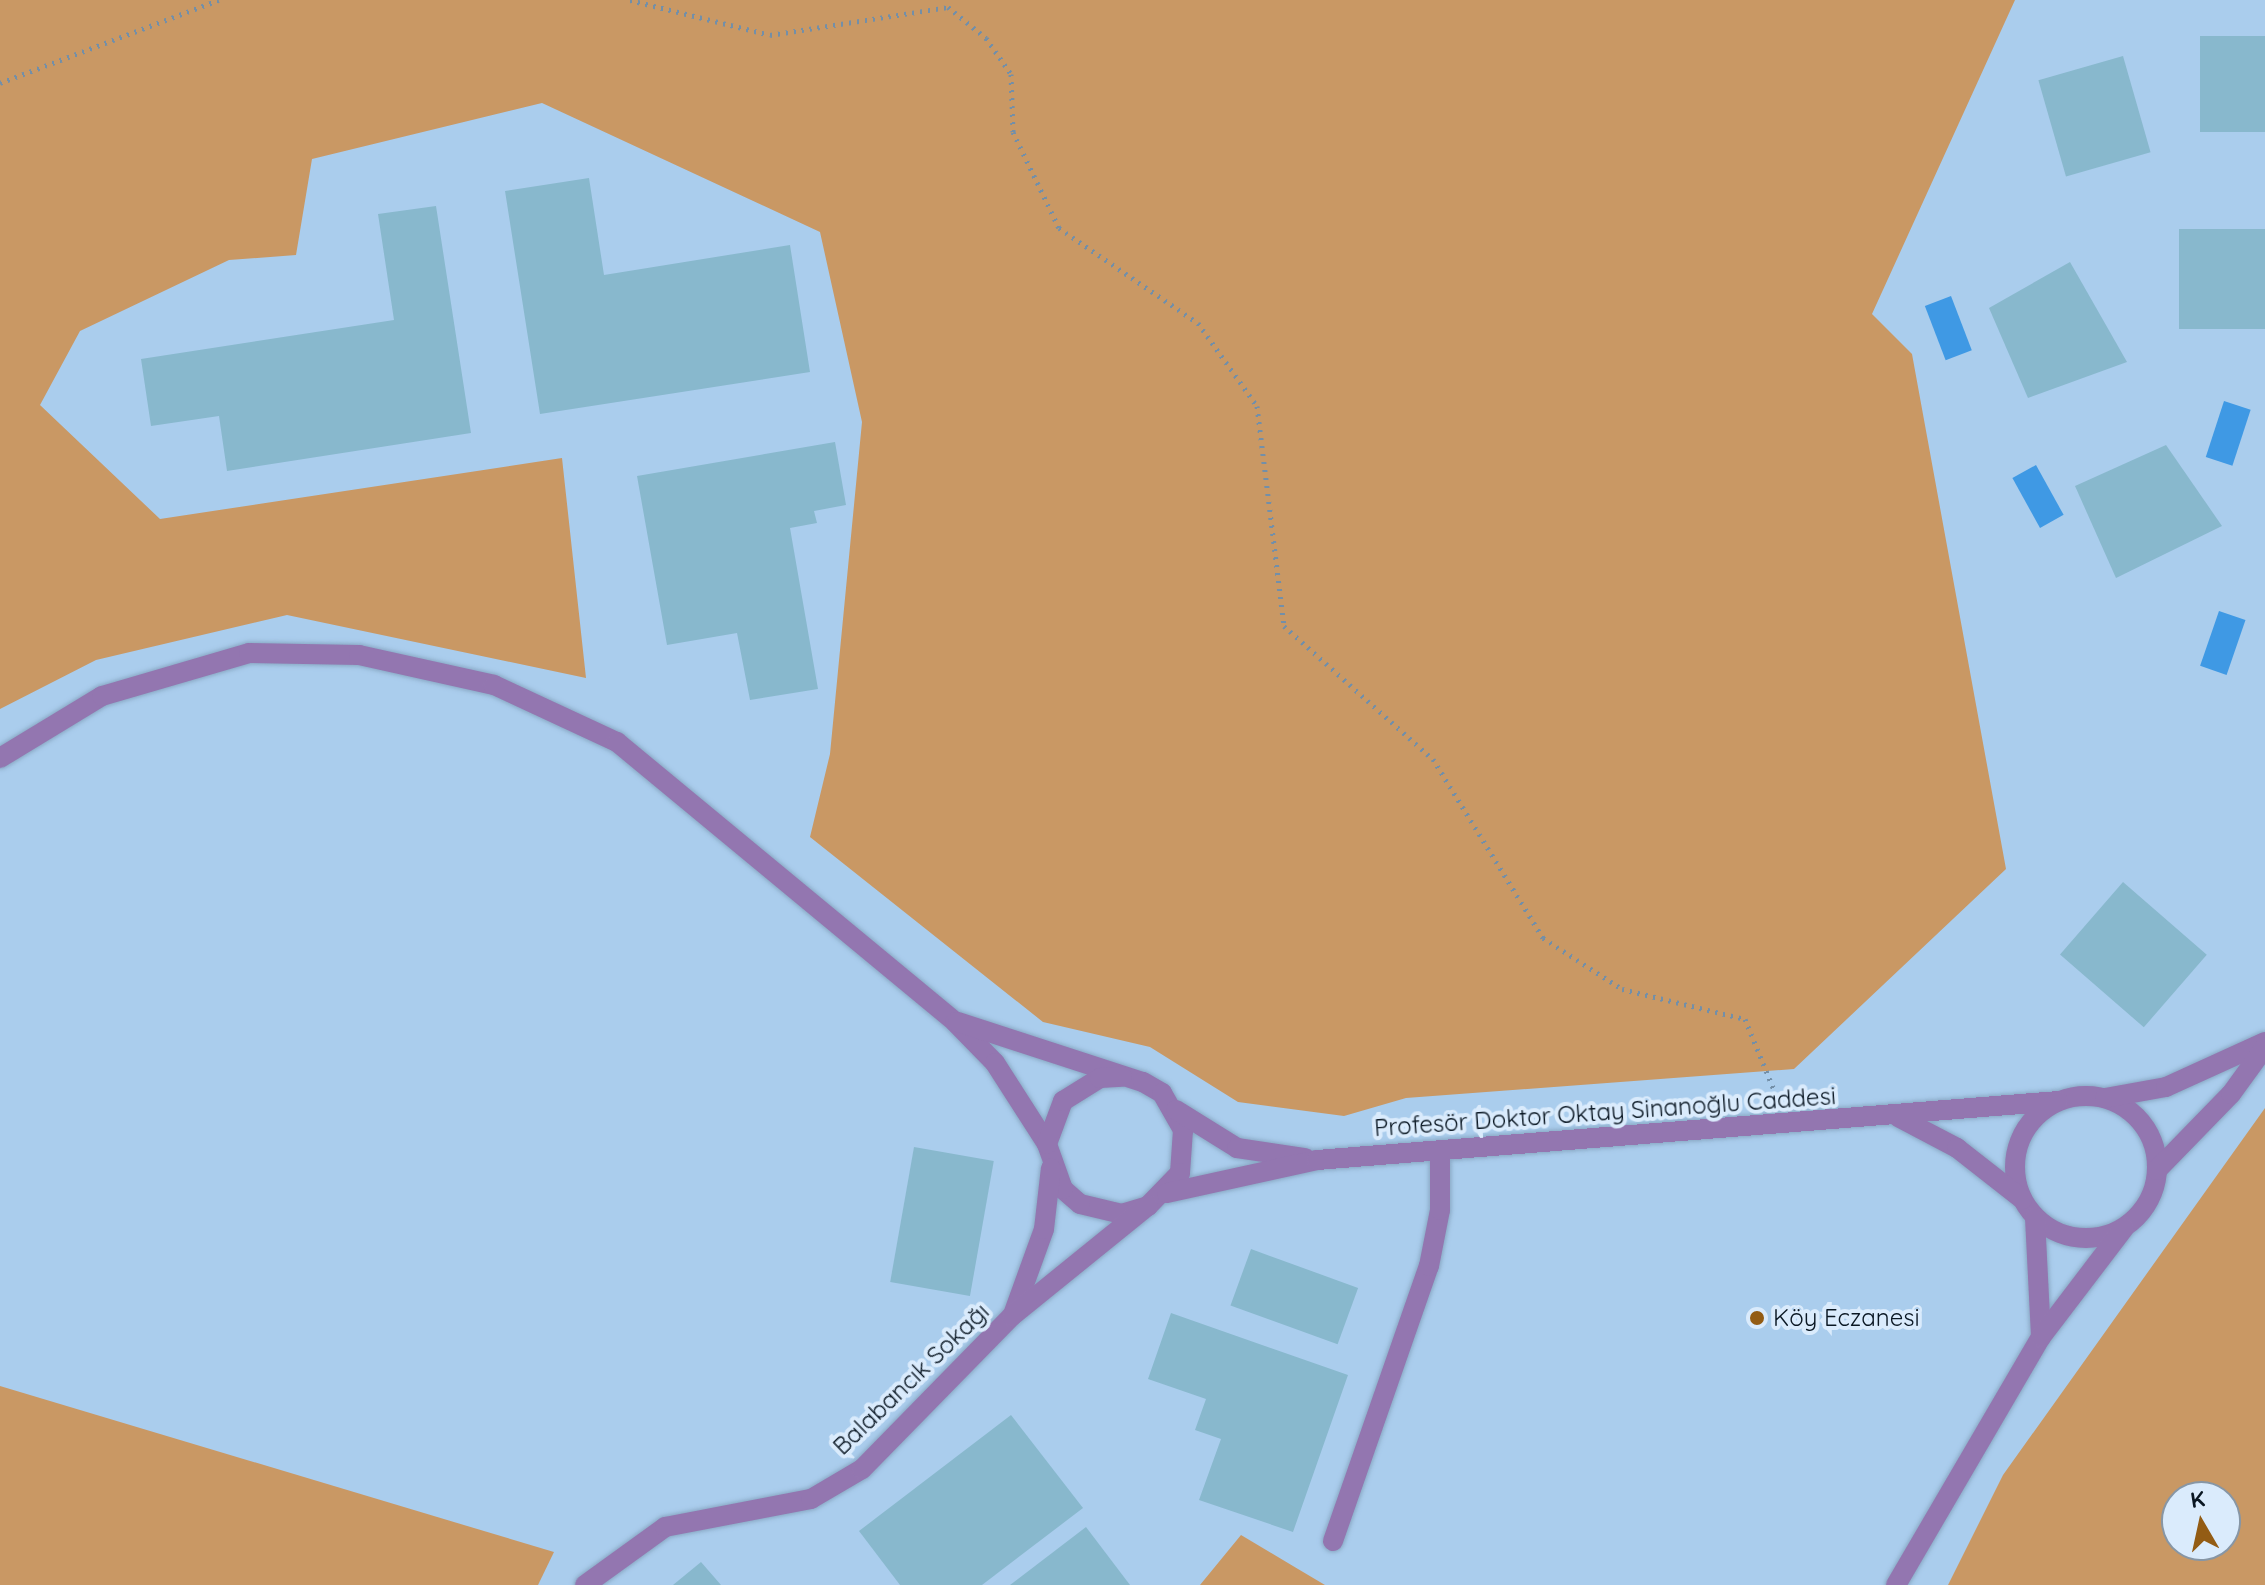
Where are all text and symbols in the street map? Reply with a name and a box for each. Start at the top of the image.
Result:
street label: Profesör Doktor Oktay Sinanoğlu Caddesi [1373,1081,1837,1143]
street label: Balabancık Sokağı [827,1297,995,1461]
place label: Köy Eczanesi [1773,1304,1920,1332]
marker: Köy Eczanesi [1748,1309,1766,1327]
north arrow [2161,1481,2241,1561]
text: K [2188,1484,2207,1514]

